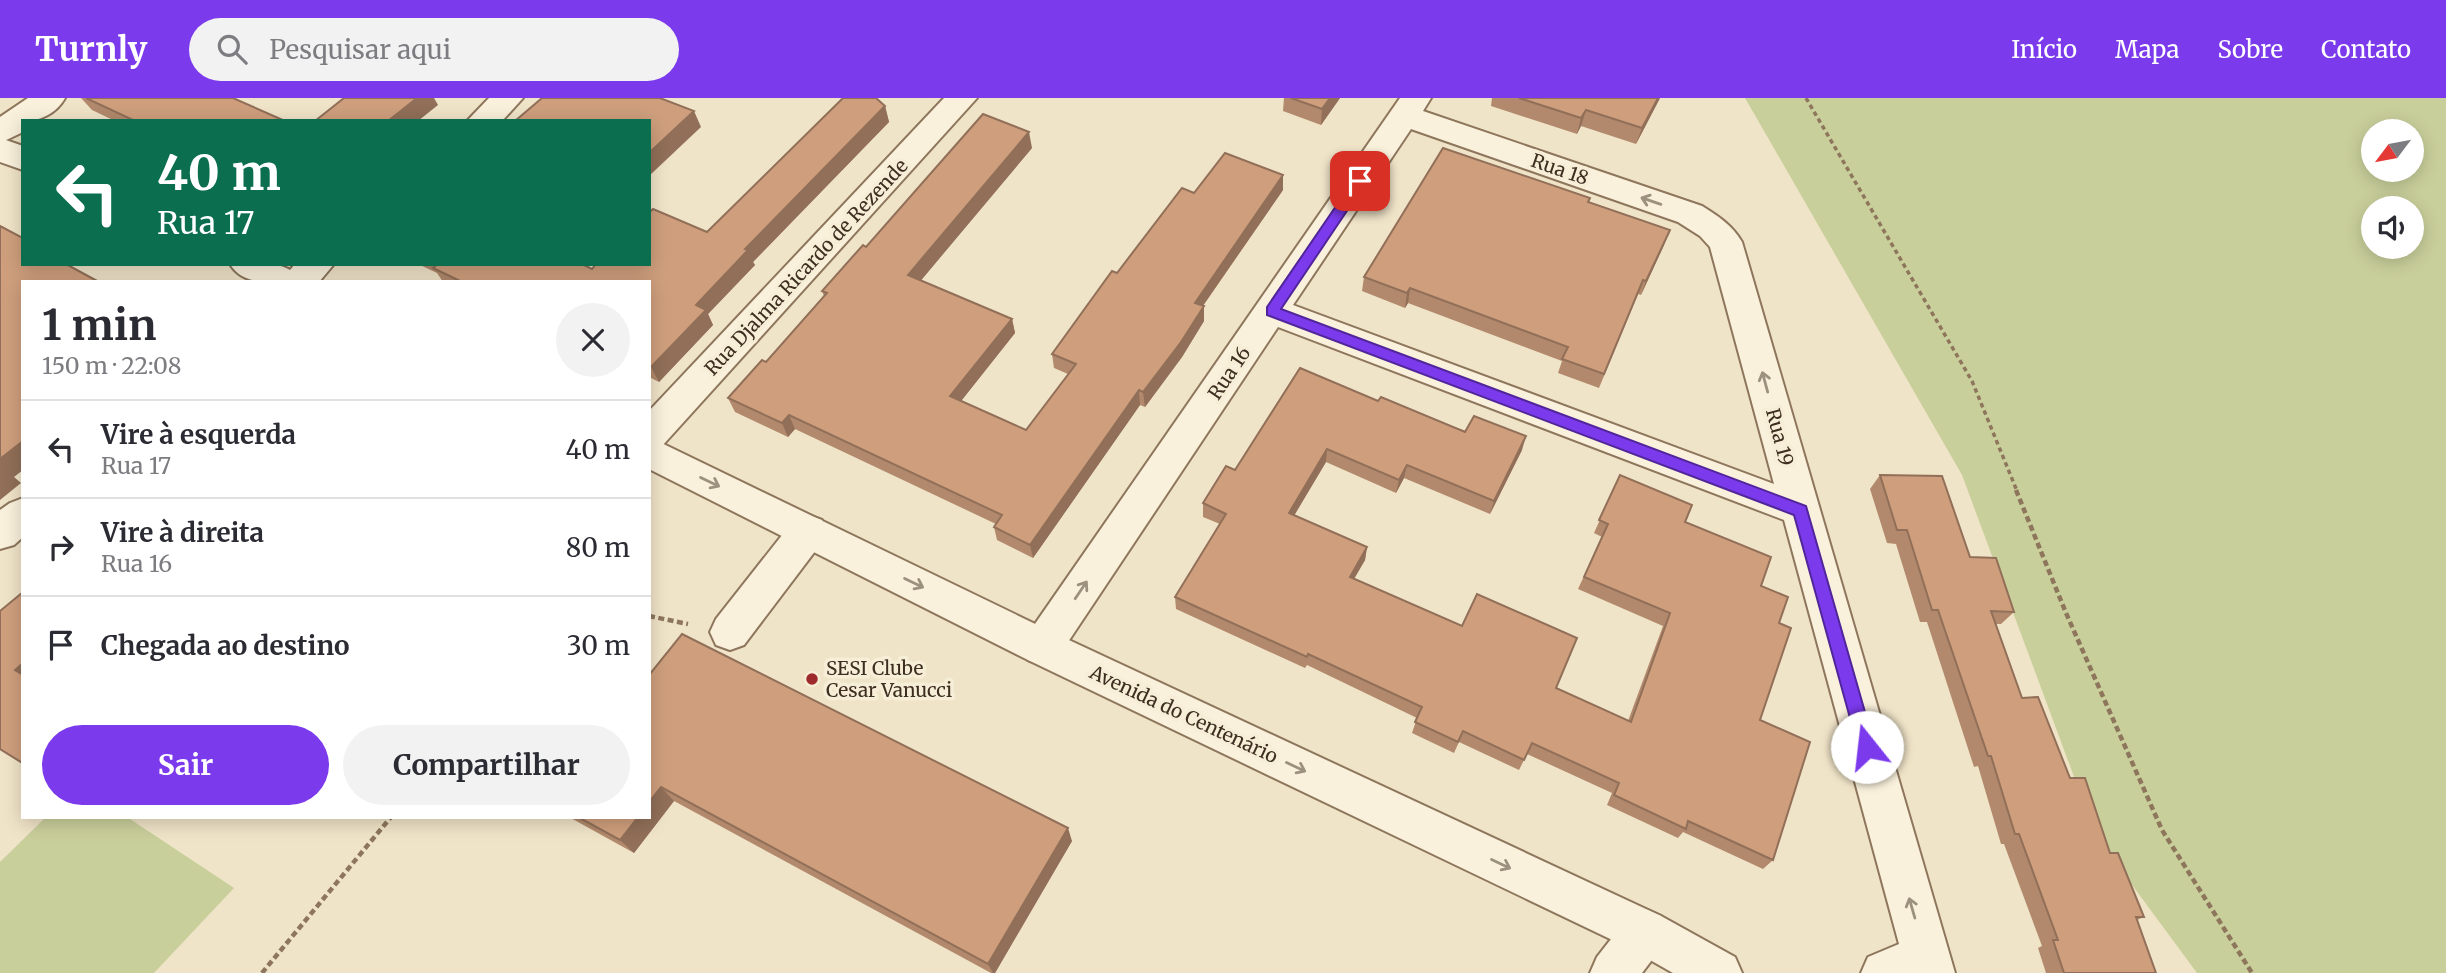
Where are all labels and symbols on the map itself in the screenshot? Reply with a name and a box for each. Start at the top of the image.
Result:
north arrow [2361,119,2424,182]
street label: Rua 18 [1528,148,1592,190]
pin [1330,151,1390,211]
street label: Rua Djalma Ricardo de Rezende [699,154,913,380]
one-way arrow [1640,194,1662,206]
street label: Rua 16 [1203,342,1255,404]
one-way arrow [1758,371,1771,394]
street label: Rua 19 [1761,406,1799,468]
one-way arrow [699,476,720,490]
one-way arrow [903,577,924,591]
one-way arrow [1074,581,1088,601]
place label: SESI Clube Cesar Vanucci [826,656,952,702]
street label: Avenida do Centenário [1085,659,1282,768]
marker: SESI Clube Cesar Vanucci [804,671,820,687]
position arrow [1830,710,1904,784]
one-way arrow [1285,761,1306,774]
one-way arrow [1491,859,1512,872]
one-way arrow [1904,897,1917,919]

